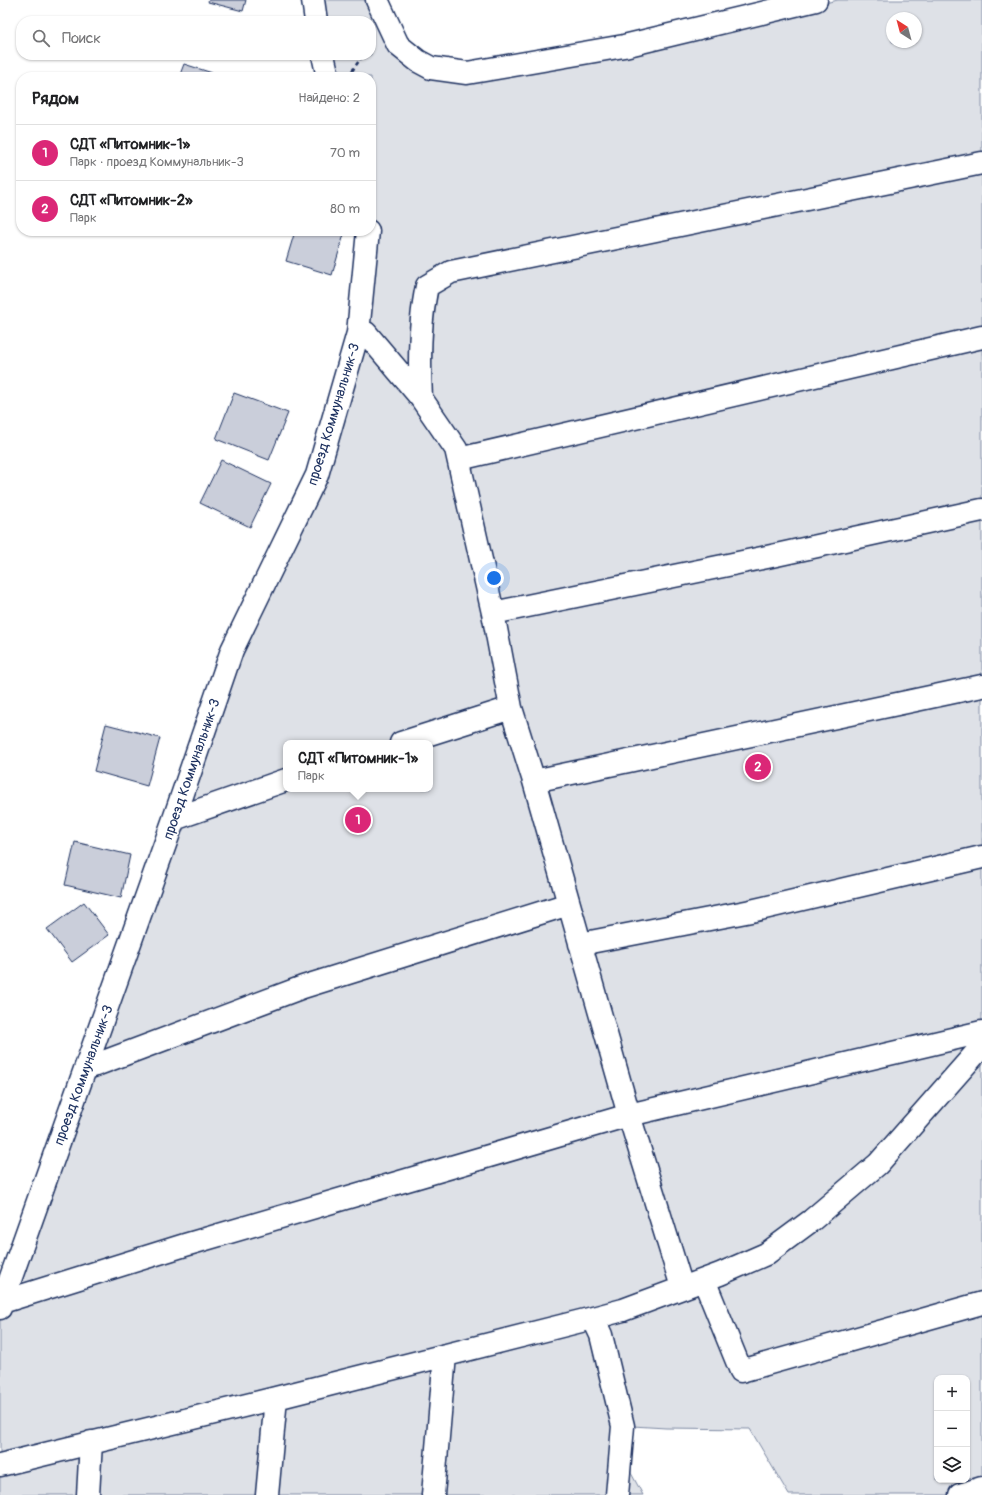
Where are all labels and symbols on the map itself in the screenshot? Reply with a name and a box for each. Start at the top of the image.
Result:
north arrow [886,12,922,48]
street label: проезд Коммунальник-3 [304,341,363,487]
your location [484,568,504,588]
street label: проезд Коммунальник-3 [159,696,224,842]
pin: 2 [745,752,771,782]
pin: 1 [345,805,371,835]
street label: проезд Коммунальник-3 [50,1003,117,1148]

